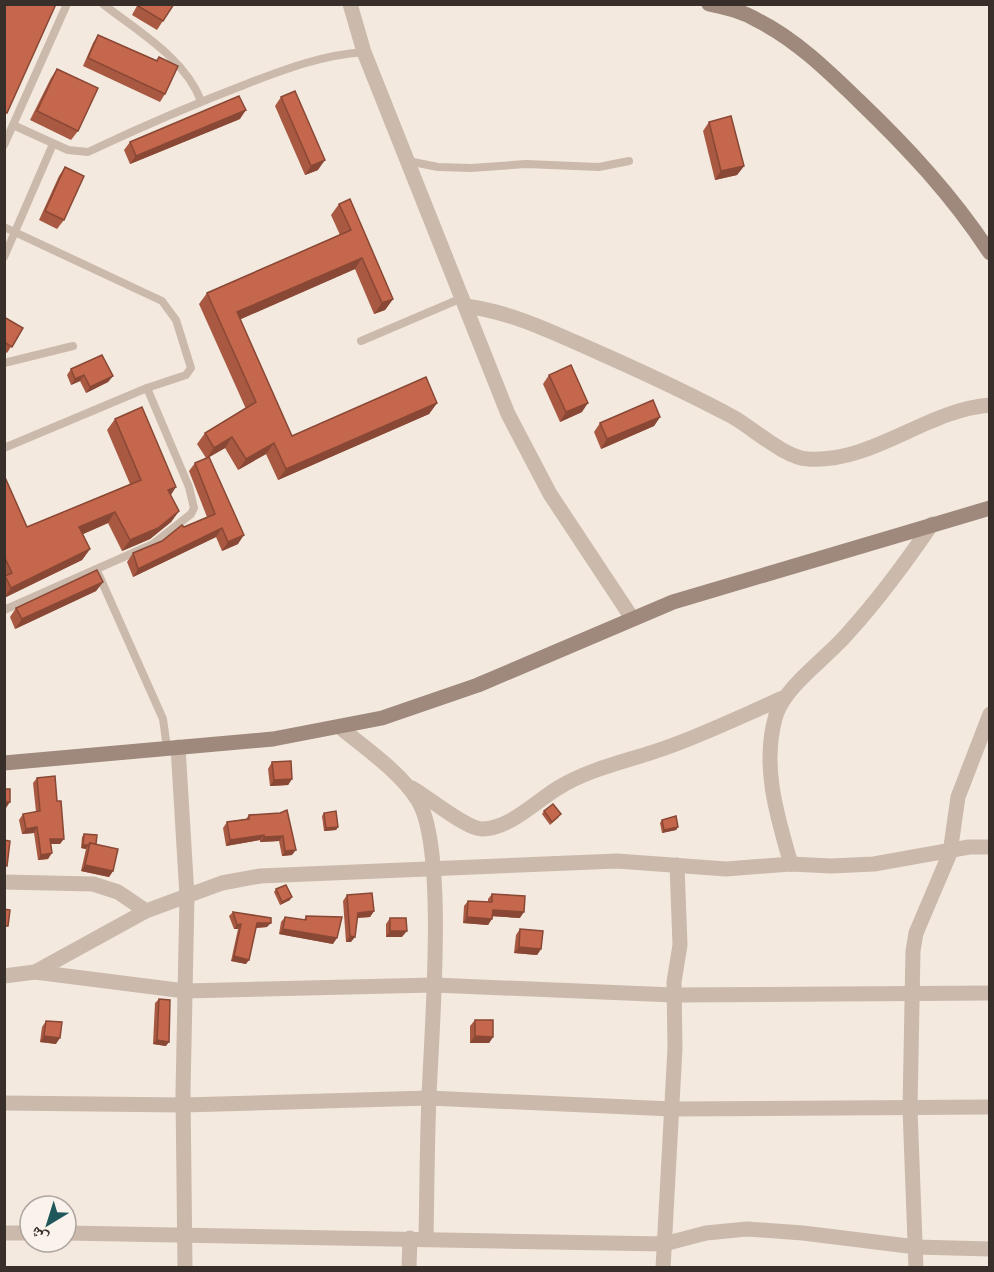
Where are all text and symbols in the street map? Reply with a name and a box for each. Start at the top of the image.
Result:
north arrow [18,1194,78,1254]
text: ش [25,1222,52,1250]

